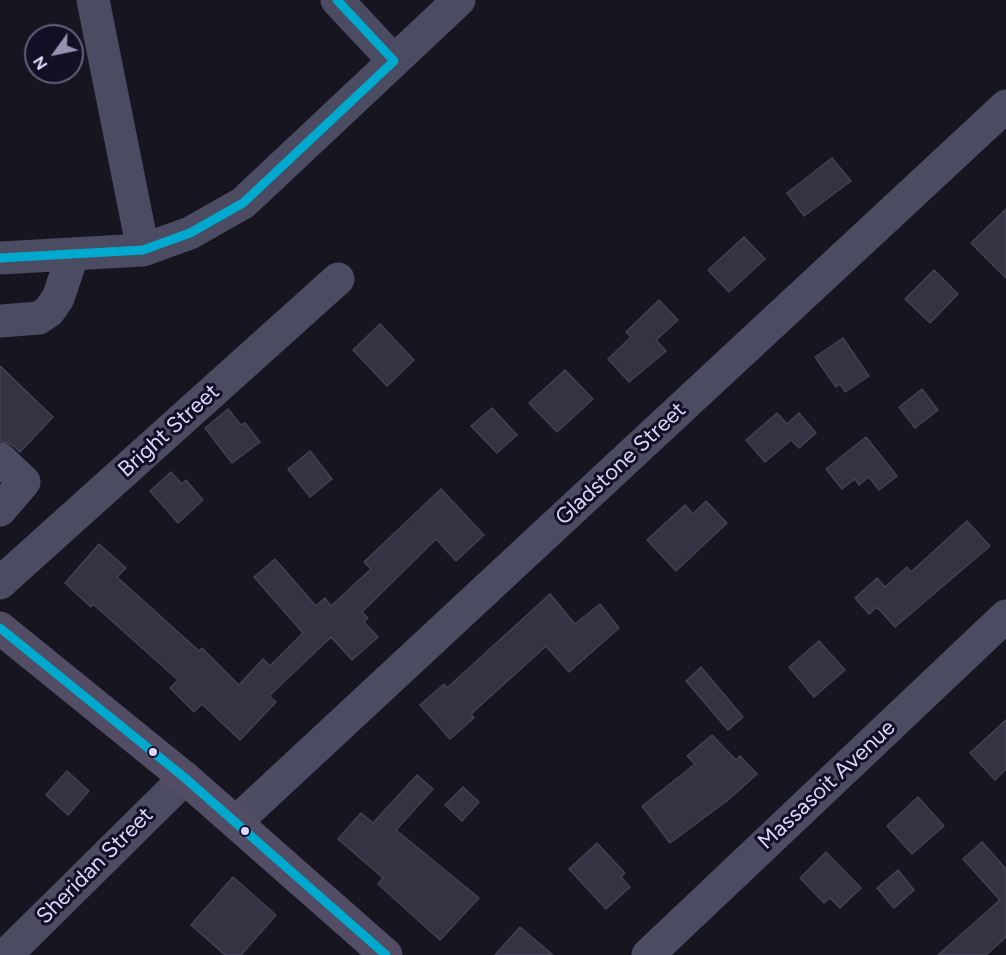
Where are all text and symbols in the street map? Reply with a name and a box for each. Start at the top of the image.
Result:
north arrow [24,24,84,84]
text: N [29,53,51,73]
street label: Bright Street [113,379,225,483]
street label: Gladstone Street [550,397,692,531]
street label: Massasoit Avenue [753,715,901,855]
unlabelled marker [147,746,159,758]
street label: Sheridan Street [31,802,159,930]
unlabelled marker [239,825,251,837]

